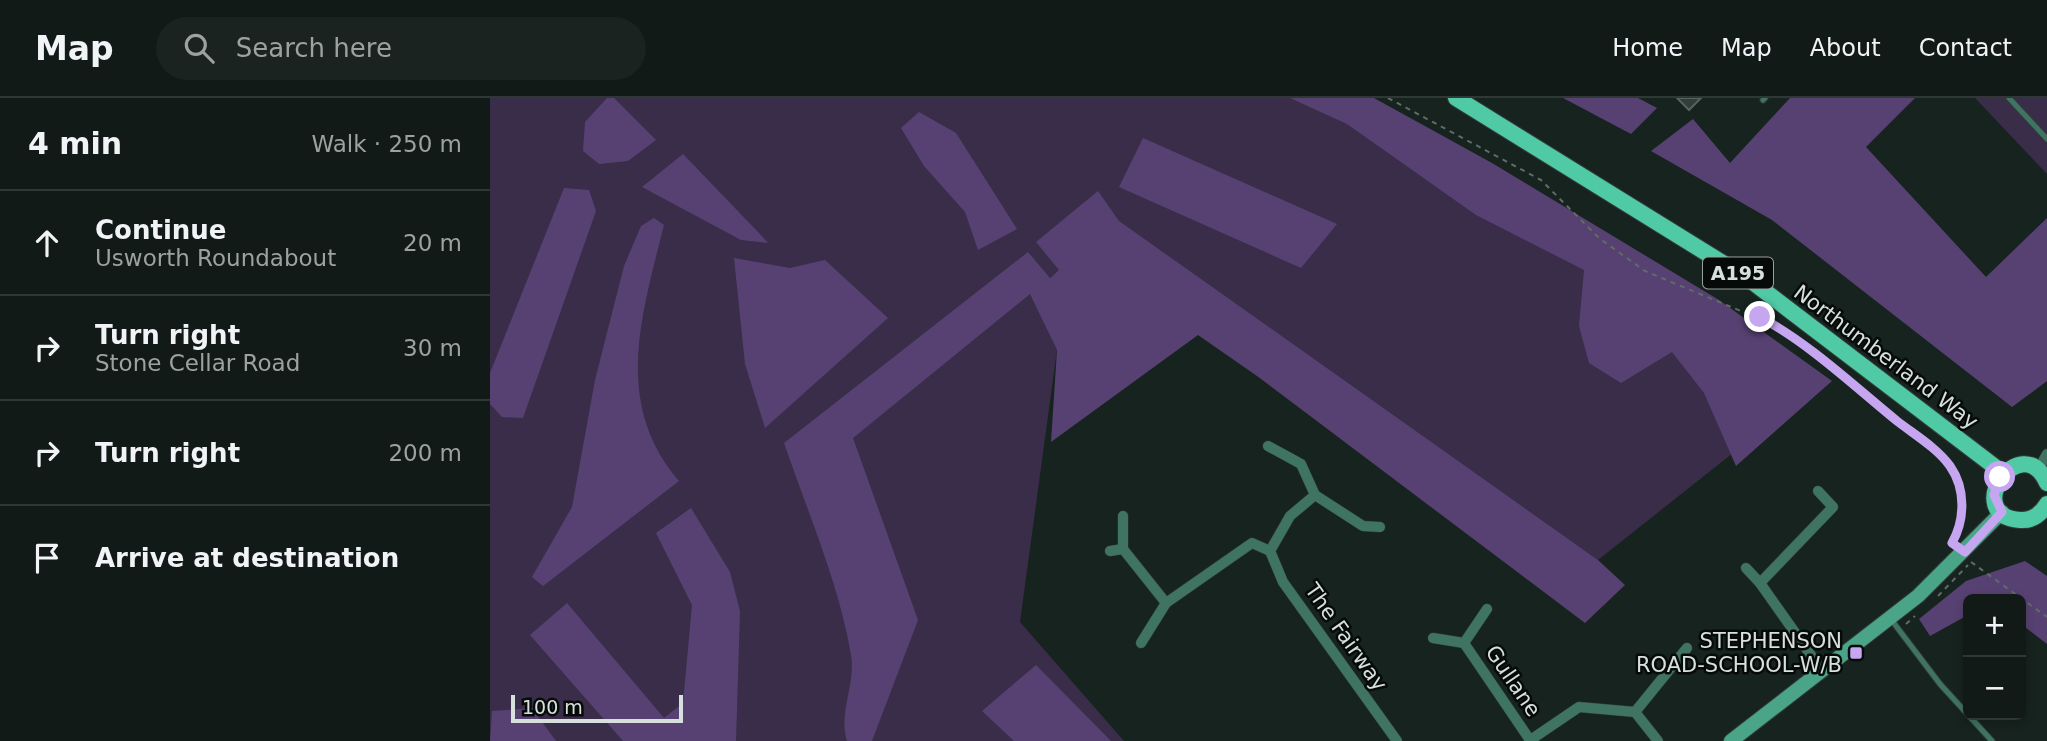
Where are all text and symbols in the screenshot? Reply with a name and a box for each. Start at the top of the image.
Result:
search box [156,17,646,80]
text: Map [35,29,114,68]
icon: search [180,29,218,67]
text: Search here [236,33,392,63]
text: Home [1612,34,1683,62]
text: Map [1721,34,1772,62]
text: About [1810,34,1881,62]
text: Contact [1919,34,2012,62]
text: 4 min [28,126,122,161]
text: Walk · 250 m [311,131,462,157]
text: Continue [95,215,226,245]
icon: ahead [28,224,66,262]
text: 20 m [403,230,462,256]
text: Usworth Roundabout [95,245,336,271]
road number: A195 [1703,258,1773,288]
street label: Northumberland Way [1789,280,1983,434]
route end [1744,301,1775,332]
text: Turn right [95,320,240,350]
icon: right [28,329,66,367]
text: 30 m [403,335,462,361]
text: Stone Cellar Road [95,350,300,376]
icon: right [28,434,66,472]
text: Turn right [95,438,240,468]
text: 200 m [388,440,462,466]
route start [1984,461,2015,492]
icon: arrive [28,539,66,577]
text: Arrive at destination [95,543,399,573]
street label: The Fairway [1300,578,1392,695]
map controls [1963,594,2026,720]
button: + [1963,594,2026,657]
place label: STEPHENSON ROAD-SCHOOL-W/B [1636,629,1842,677]
street label: Gullane [1481,641,1545,721]
marker: STEPHENSON ROAD-SCHOOL-W/B [1848,645,1864,661]
button: − [1963,657,2026,720]
scale bar [511,692,682,724]
text: 100 m [522,696,583,718]

